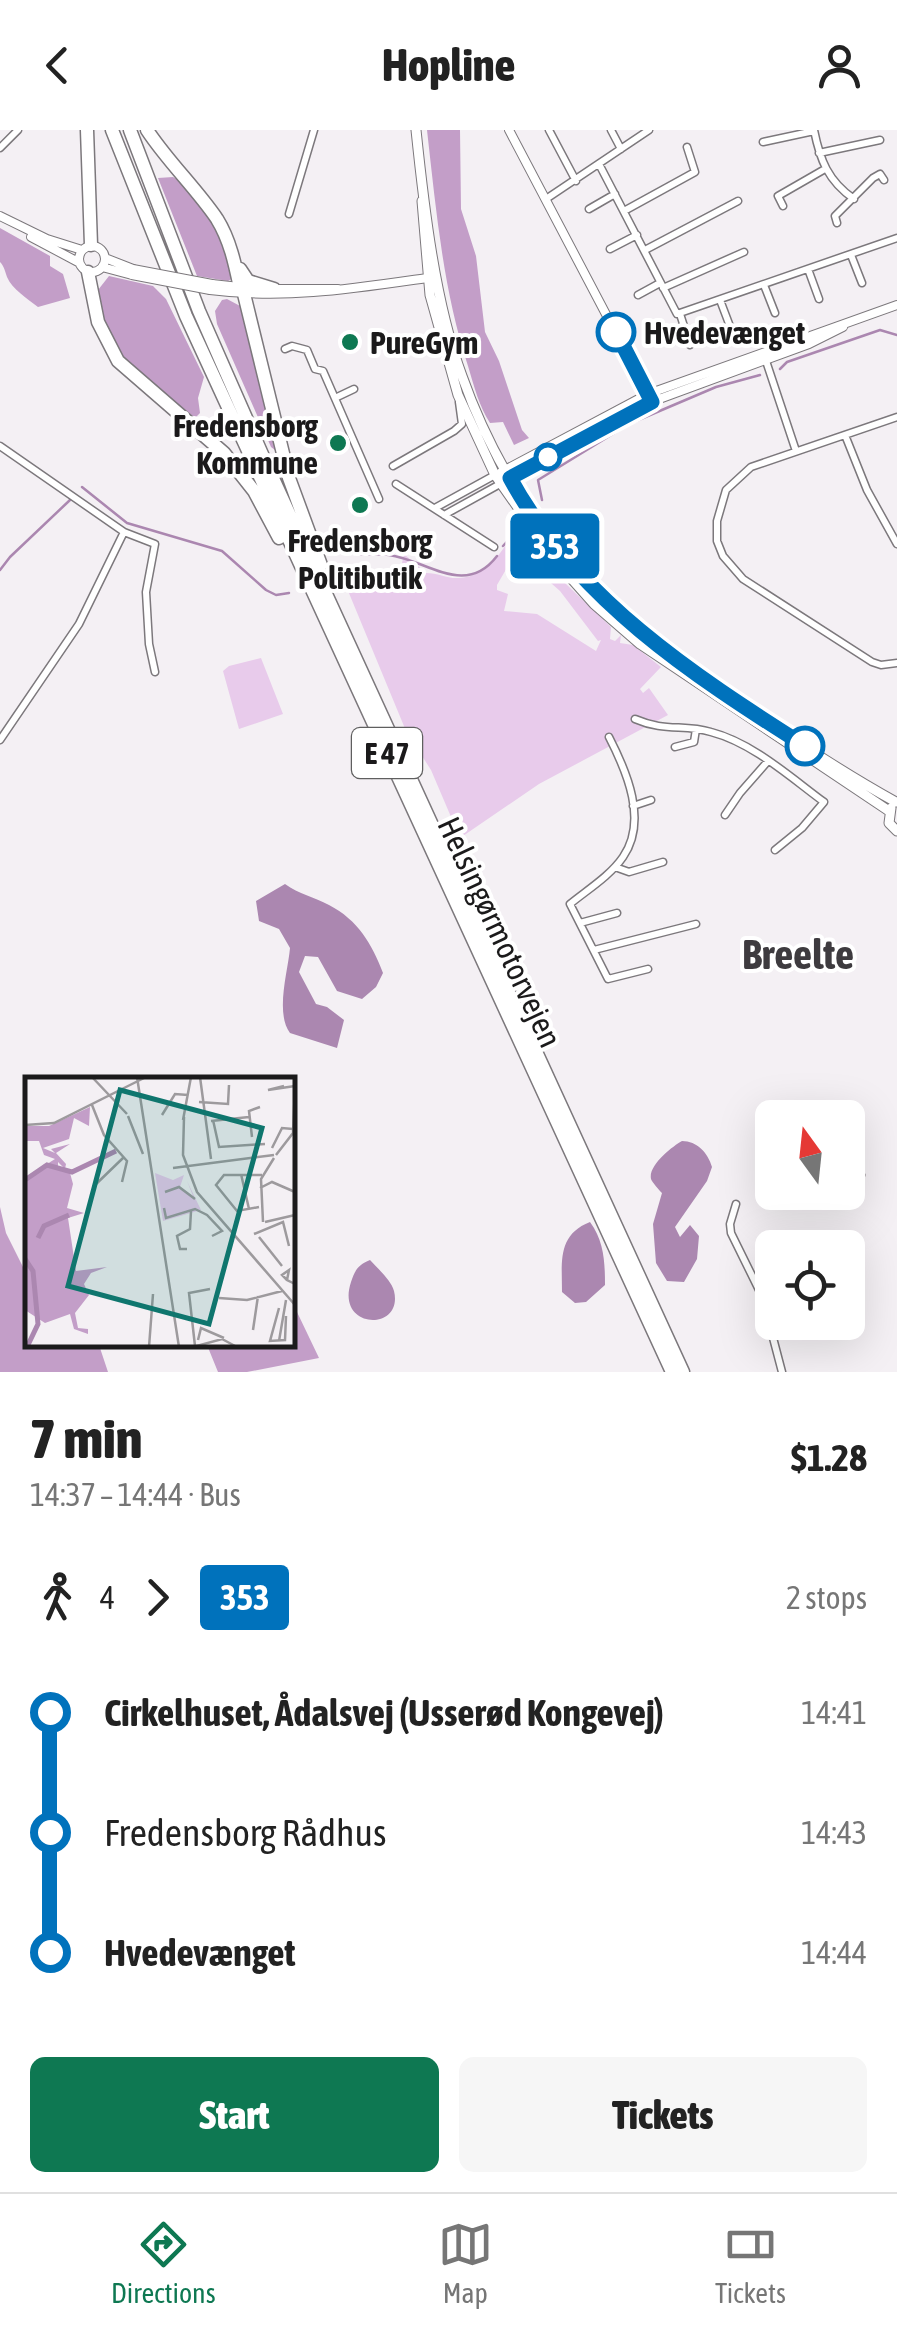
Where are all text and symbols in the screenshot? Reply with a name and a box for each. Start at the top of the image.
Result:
icon: back [30,38,85,93]
icon: person [812,38,867,93]
text: Hopline [382,39,515,91]
marker: Hvedevænget [597,313,635,351]
place label: Hvedevænget [644,314,806,351]
place label: PureGym [370,324,478,361]
marker: PureGym [339,331,361,353]
place label: Fredensborg Kommune [173,407,318,481]
marker: Fredensborg Kommune [327,432,349,454]
unlabelled marker [535,444,561,470]
marker: Fredensborg Politibutik [349,494,371,516]
line badge: 353 [498,514,612,578]
place label: Fredensborg Politibutik [287,522,433,596]
text: 353 [530,526,580,566]
unlabelled marker [786,727,824,765]
road number: E 47 [352,728,422,778]
street label: Helsingørmotorvejen [430,811,570,1053]
district label: Breelte [742,930,854,978]
inset map [25,1077,295,1347]
north arrow [755,1100,865,1210]
map controls [755,1100,865,1340]
button: locate [755,1230,865,1340]
text: 7 min [30,1407,142,1470]
text: $1.28 [791,1436,867,1479]
text: 14:37 – 14:44 · Bus [30,1476,241,1513]
icon: walk [30,1570,85,1625]
icon: forward [130,1570,185,1625]
text: 353 [220,1577,269,1617]
text: 4 [100,1579,115,1616]
text: 2 stops [786,1579,867,1616]
text: Cirkelhuset, Ådalsvej (Usserød Kongevej) [104,1691,664,1734]
text: 14:41 [801,1694,867,1731]
text: Fredensborg Rådhus [104,1811,386,1854]
text: 14:43 [801,1814,867,1851]
text: Hvedevænget [104,1931,295,1974]
text: 14:44 [801,1934,867,1971]
button: Start [30,2057,439,2172]
button: Tickets [459,2057,867,2172]
tab: Directions [111,2217,216,2309]
tab: Map [438,2217,493,2309]
tab: Tickets [715,2217,786,2309]

